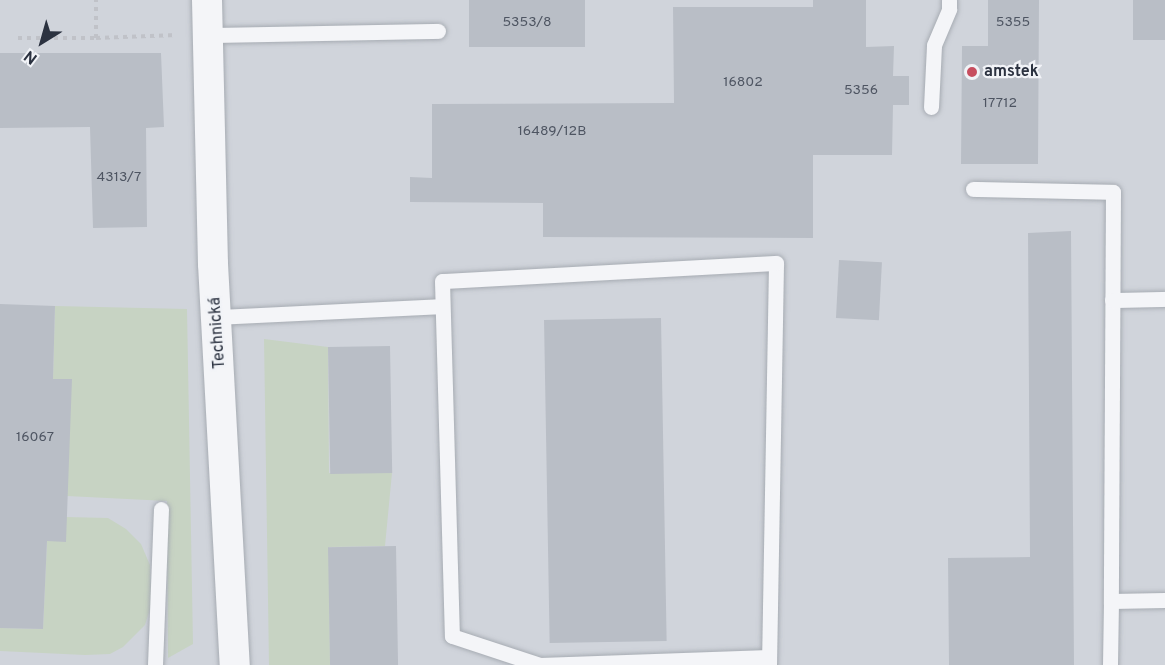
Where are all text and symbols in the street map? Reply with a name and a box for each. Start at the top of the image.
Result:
north arrow [12,12,72,72]
house number: 5353/8 [502,15,552,31]
house number: 5355 [996,15,1030,31]
text: N [21,45,42,68]
place label: amstek [984,62,1039,82]
marker: amstek [965,65,979,79]
house number: 16802 [723,75,763,91]
house number: 5356 [844,83,878,99]
house number: 17712 [983,96,1017,112]
house number: 16489/12B [518,124,586,140]
house number: 4313/7 [97,170,141,186]
street label: Technická [206,296,230,370]
house number: 16067 [16,430,54,446]

